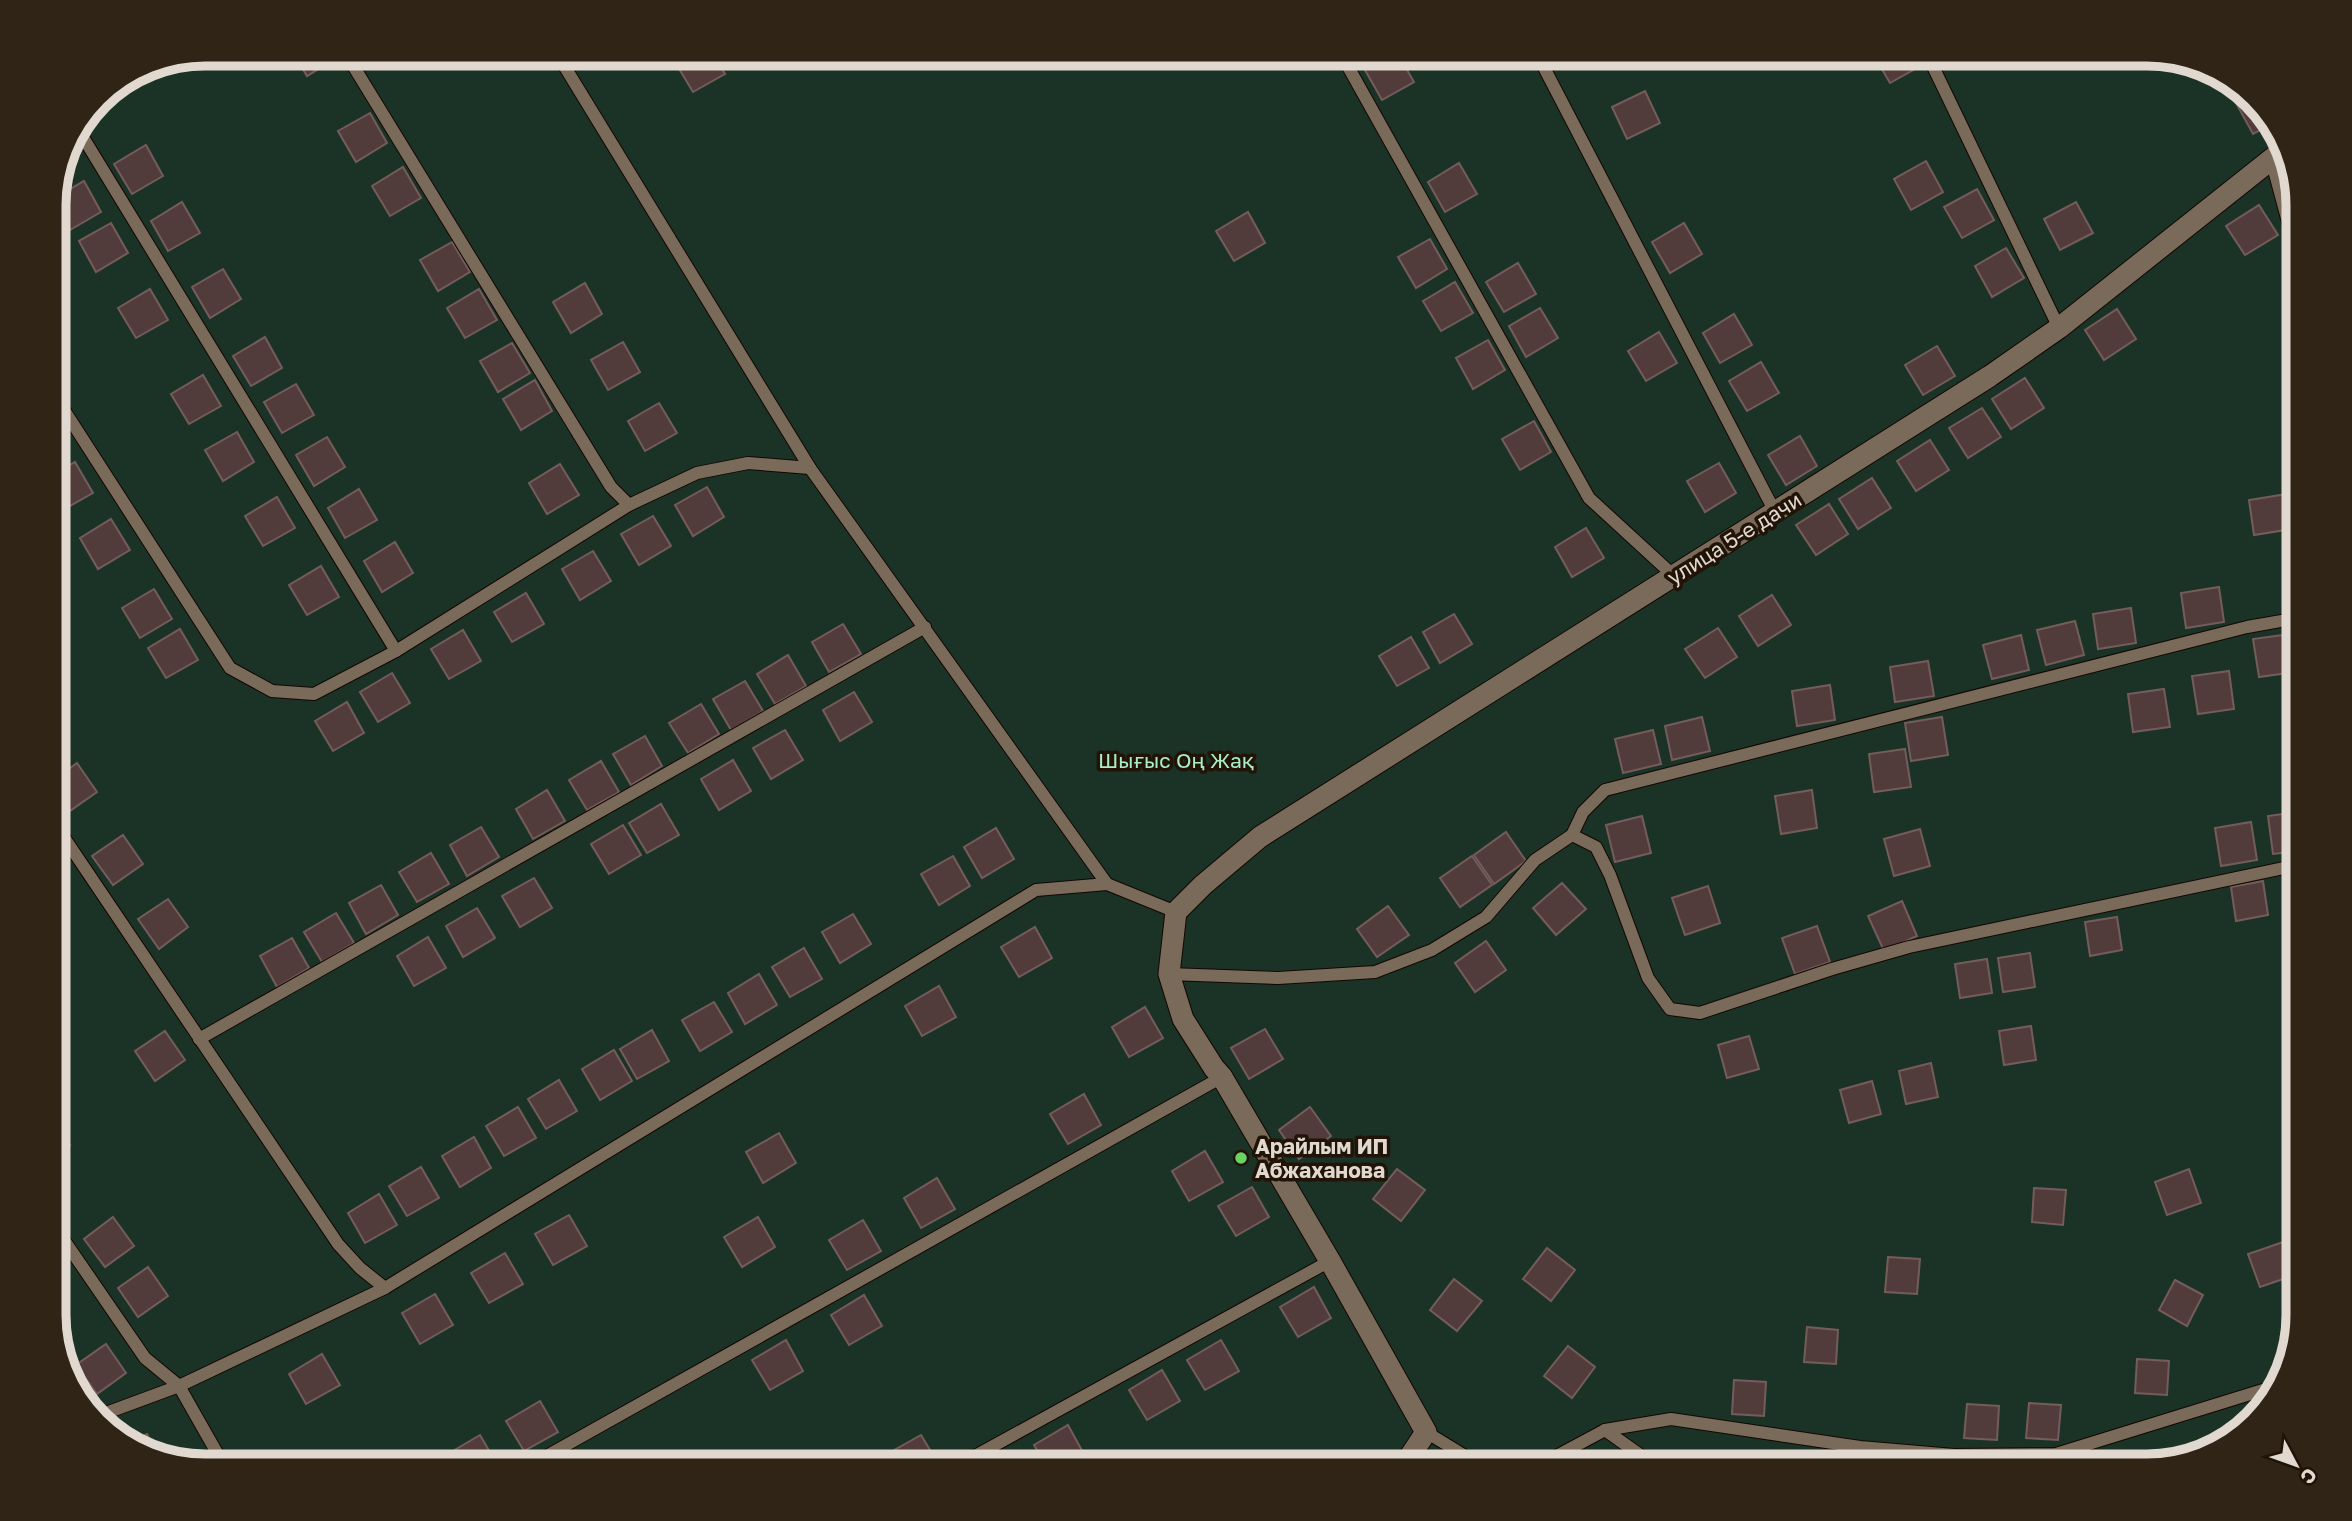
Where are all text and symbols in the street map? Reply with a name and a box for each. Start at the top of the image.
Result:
street label: улица 5-е дачи [1662,486,1806,590]
park label: Шығыс Оң Жақ [1098,747,1254,773]
place label: Арайлым ИП Абжаханова [1255,1133,1388,1183]
marker: Арайлым ИП Абжаханова [1233,1150,1249,1166]
north arrow [2261,1430,2331,1500]
text: С [2296,1464,2322,1489]

